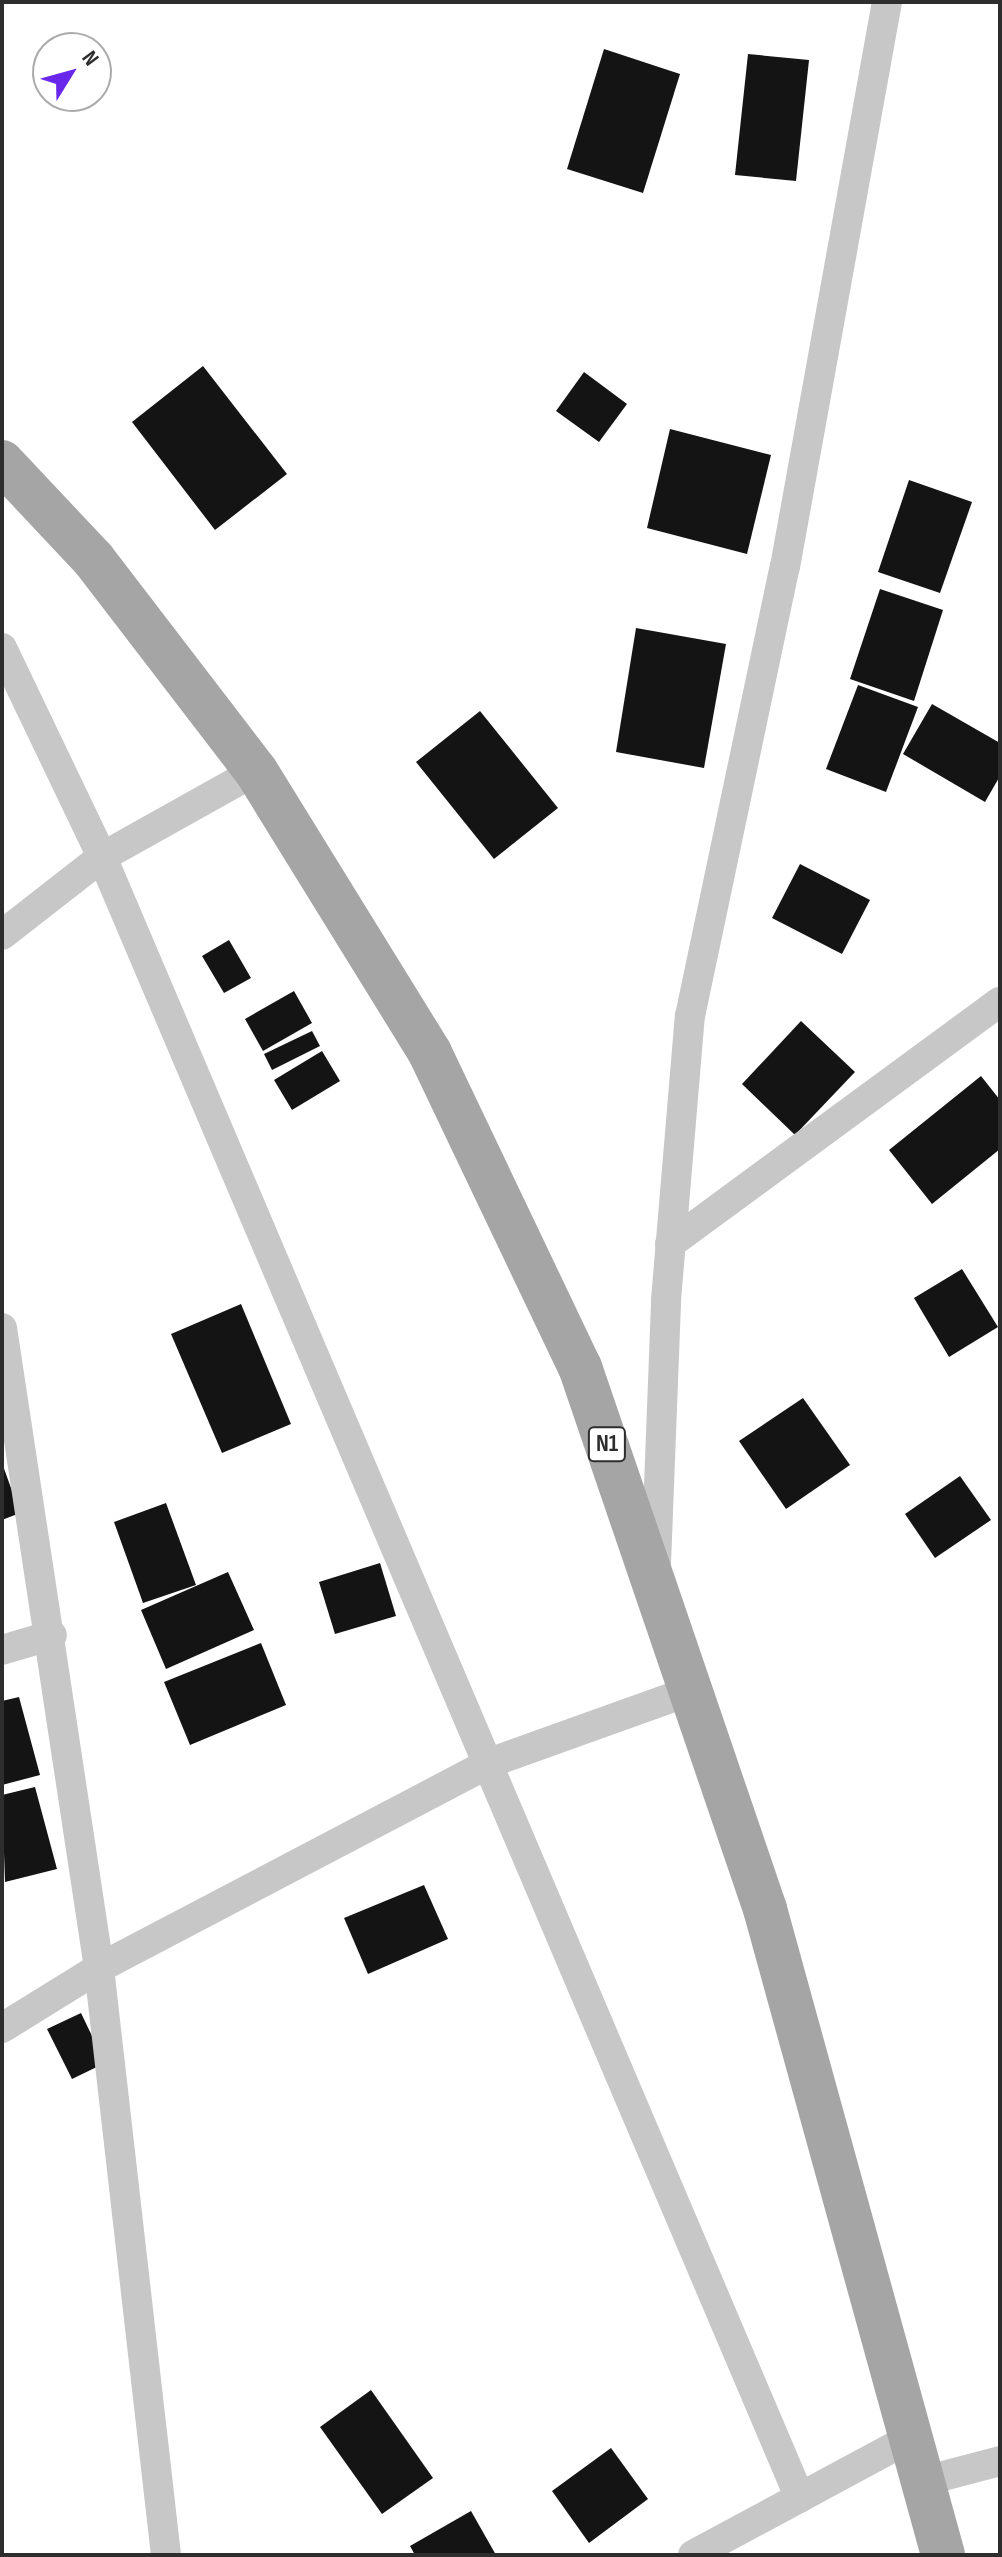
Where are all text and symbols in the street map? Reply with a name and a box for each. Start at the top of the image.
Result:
north arrow [32,32,112,112]
text: N [76,46,104,71]
road number: N1 [587,1424,627,1464]

